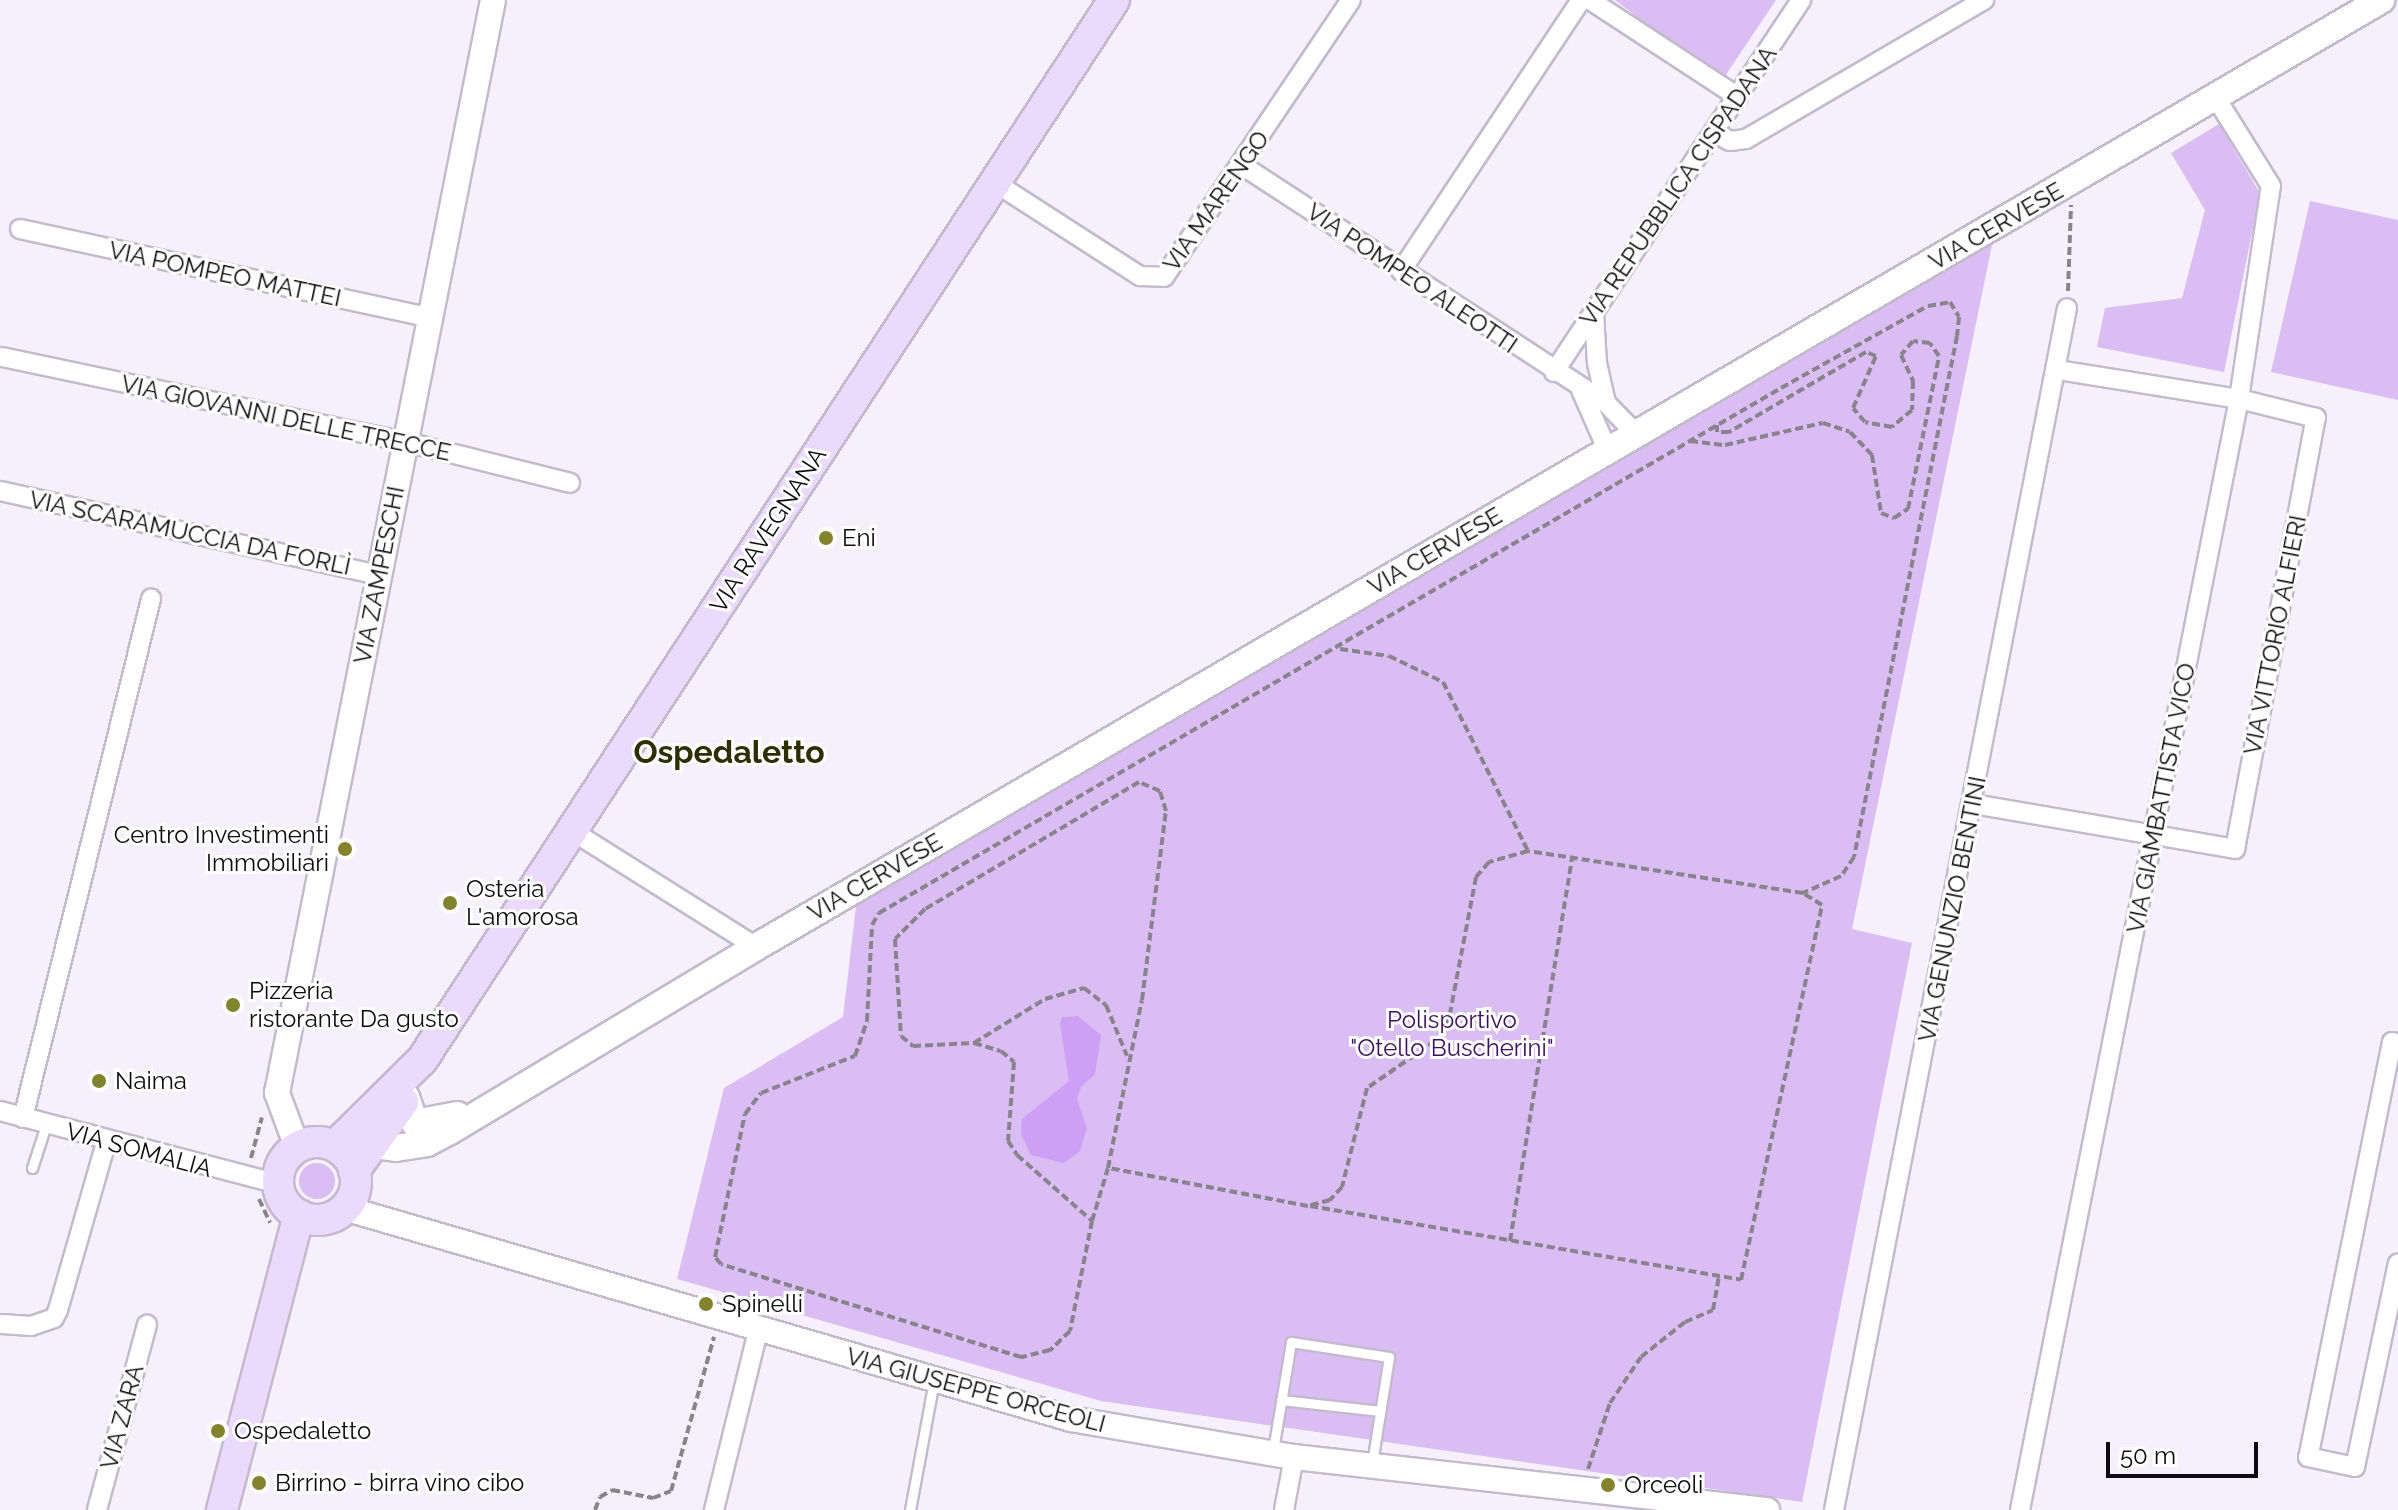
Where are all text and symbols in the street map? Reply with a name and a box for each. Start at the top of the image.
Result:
street label: VIA REPUBBLICA CISPADANA [1573,40,1783,332]
street label: VIA MARENGO [1157,125,1275,277]
street label: VIA CERVESE [1923,176,2069,276]
street label: VIA POMPEO ALEOTTI [1301,196,1523,360]
street label: VIA POMPEO MATTEI [106,235,344,313]
street label: VIA GIOVANNI DELLE TRECCE [118,369,454,467]
street label: VIA RAVEGNANA [704,442,832,618]
street label: VIA ZAMPESCHI [348,483,410,667]
street label: VIA SCARAMUCCIA DA FORLÌ [26,485,354,581]
street label: VIA CERVESE [1362,501,1508,601]
street label: VIA VITTORIO ALFIERI [2237,512,2313,758]
place label: Eni [842,524,876,552]
marker: Eni [817,529,835,547]
street label: VIA GIAMBATTISTA VICO [2120,659,2202,937]
district label: Ospedaletto [633,733,825,771]
street label: VIA GENUNZIO BENTINI [1912,773,1992,1045]
place label: Centro Investimenti Immobiliari [114,821,329,877]
street label: VIA CERVESE [802,827,948,927]
marker: Centro Investimenti Immobiliari [336,840,354,858]
place label: Osteria L'amorosa [466,875,579,931]
marker: Osteria L'amorosa [441,894,459,912]
place label: Pizzeria ristorante Da gusto [249,977,459,1033]
marker: Pizzeria ristorante Da gusto [224,996,242,1014]
park label: Polisportivo "Otello Buscherini" [1350,1006,1554,1062]
place label: Naima [115,1067,187,1095]
marker: Naima [90,1072,108,1090]
street label: VIA SOMALIA [63,1117,215,1183]
place label: Spinelli [722,1290,803,1318]
marker: Spinelli [697,1295,715,1313]
street label: VIA GIUSEPPE ORCEOLI [843,1341,1109,1439]
street label: VIA ZARA [94,1361,150,1473]
place label: Ospedaletto [234,1417,371,1445]
marker: Ospedaletto [209,1422,227,1440]
scale bar [2110,1426,2262,1476]
text: 50 m [2120,1441,2176,1470]
place label: Birrino - birra vino cibo [275,1469,525,1497]
place label: Orceoli [1624,1471,1703,1499]
marker: Birrino - birra vino cibo [250,1474,268,1492]
marker: Orceoli [1599,1476,1617,1494]

